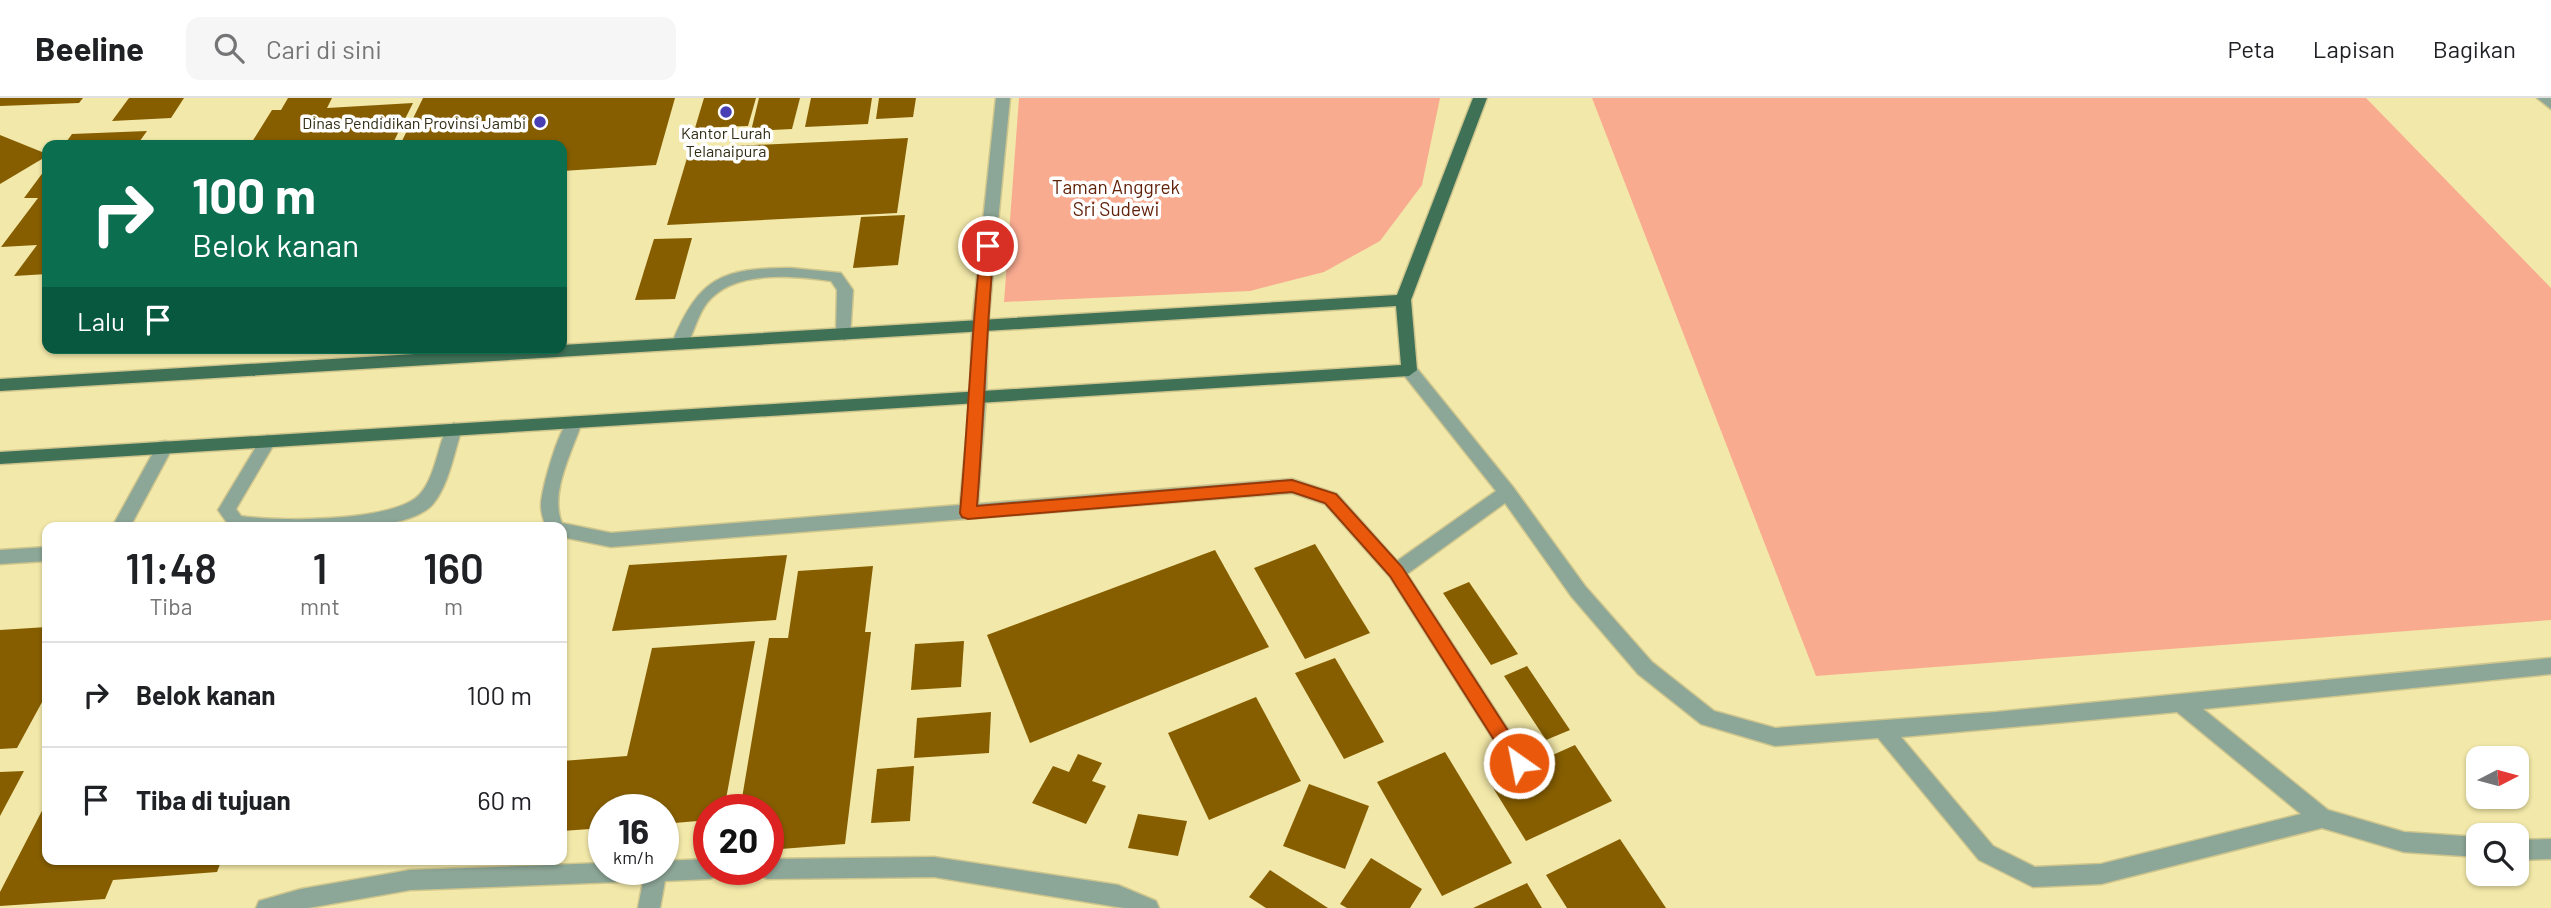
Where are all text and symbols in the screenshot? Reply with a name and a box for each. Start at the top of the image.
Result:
search box [186,17,676,80]
text: Beeline [35,28,144,68]
icon: search [210,29,248,67]
text: Cari di sini [266,33,382,64]
text: Peta [2227,34,2275,63]
text: Lapisan [2313,34,2395,63]
text: Bagikan [2433,34,2516,63]
marker: Kantor Lurah Telanaipura [718,104,734,120]
place label: Dinas Pendidikan Provinsi Jambi [302,113,526,132]
marker: Dinas Pendidikan Provinsi Jambi [532,114,548,130]
place label: Kantor Lurah Telanaipura [681,123,771,160]
text: 100 m [192,165,316,224]
icon: right [77,168,168,259]
park label: Taman Anggrek Sri Sudewi [1052,175,1180,220]
pin [958,216,1018,276]
text: Belok kanan [192,225,359,263]
icon: arrive [969,227,1007,265]
icon: arrive [139,301,177,339]
text: Lalu [77,305,125,336]
text: 11:48 [125,542,217,592]
text: 1 [313,542,327,592]
text: 160 [423,542,484,592]
text: Tiba [150,592,192,620]
text: mnt [300,592,340,620]
text: m [444,592,463,620]
icon: right [77,676,115,714]
text: Belok kanan [136,679,275,710]
text: 100 m [467,679,532,710]
position arrow [1482,726,1556,800]
north arrow [2466,746,2529,808]
map controls [2466,746,2529,886]
icon: arrive [77,781,115,819]
text: Tiba di tujuan [136,784,291,815]
text: 60 m [477,784,532,815]
speed limit sign: 20 [693,794,784,885]
text: 16 [618,809,649,851]
button: search [2466,823,2529,886]
text: km/h [613,846,654,868]

